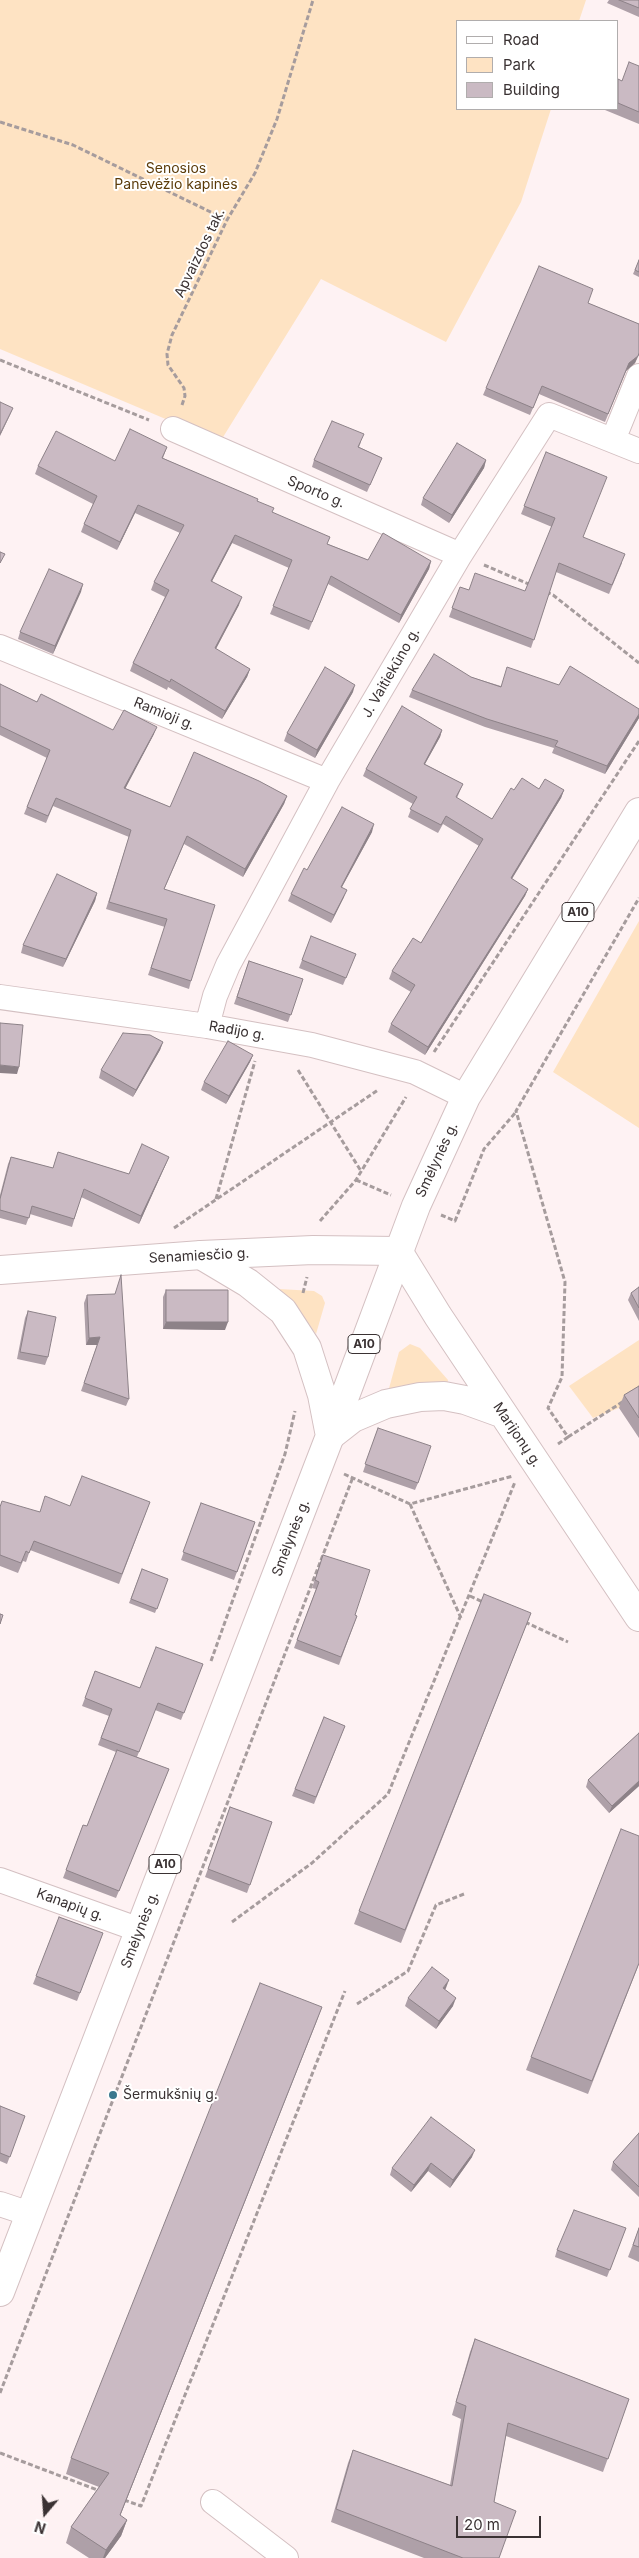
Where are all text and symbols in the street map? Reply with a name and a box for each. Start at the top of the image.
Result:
legend [456,20,619,110]
text: Road [503,30,539,49]
text: Park [503,55,535,74]
text: Building [503,80,560,99]
park label: Senosios Panevėžio kapinės [114,161,238,193]
street label: Apvaizdos tak. [171,206,229,300]
street label: Sporto g. [285,472,347,512]
street label: J. Vaitiekūno g. [358,625,424,721]
street label: Ramioji g. [131,694,197,734]
road number: A10 [562,902,594,922]
street label: Radijo g. [207,1018,267,1044]
street label: Smėlynės g. [412,1120,462,1200]
street label: Senamiesčio g. [148,1245,250,1267]
road number: A10 [348,1335,380,1354]
street label: Marijonų g. [489,1400,545,1470]
street label: Smėlynės g. [269,1497,313,1579]
road number: A10 [149,1855,181,1874]
street label: Kanapių g. [34,1885,106,1925]
street label: Smėlynės g. [118,1889,162,1971]
place label: Šermukšnių g. [123,2087,218,2103]
marker: Šermukšnių g. [107,2089,119,2101]
north arrow [20,2488,70,2538]
scale bar [459,2506,544,2538]
text: 20 m [464,2515,500,2534]
text: N [33,2518,48,2537]

